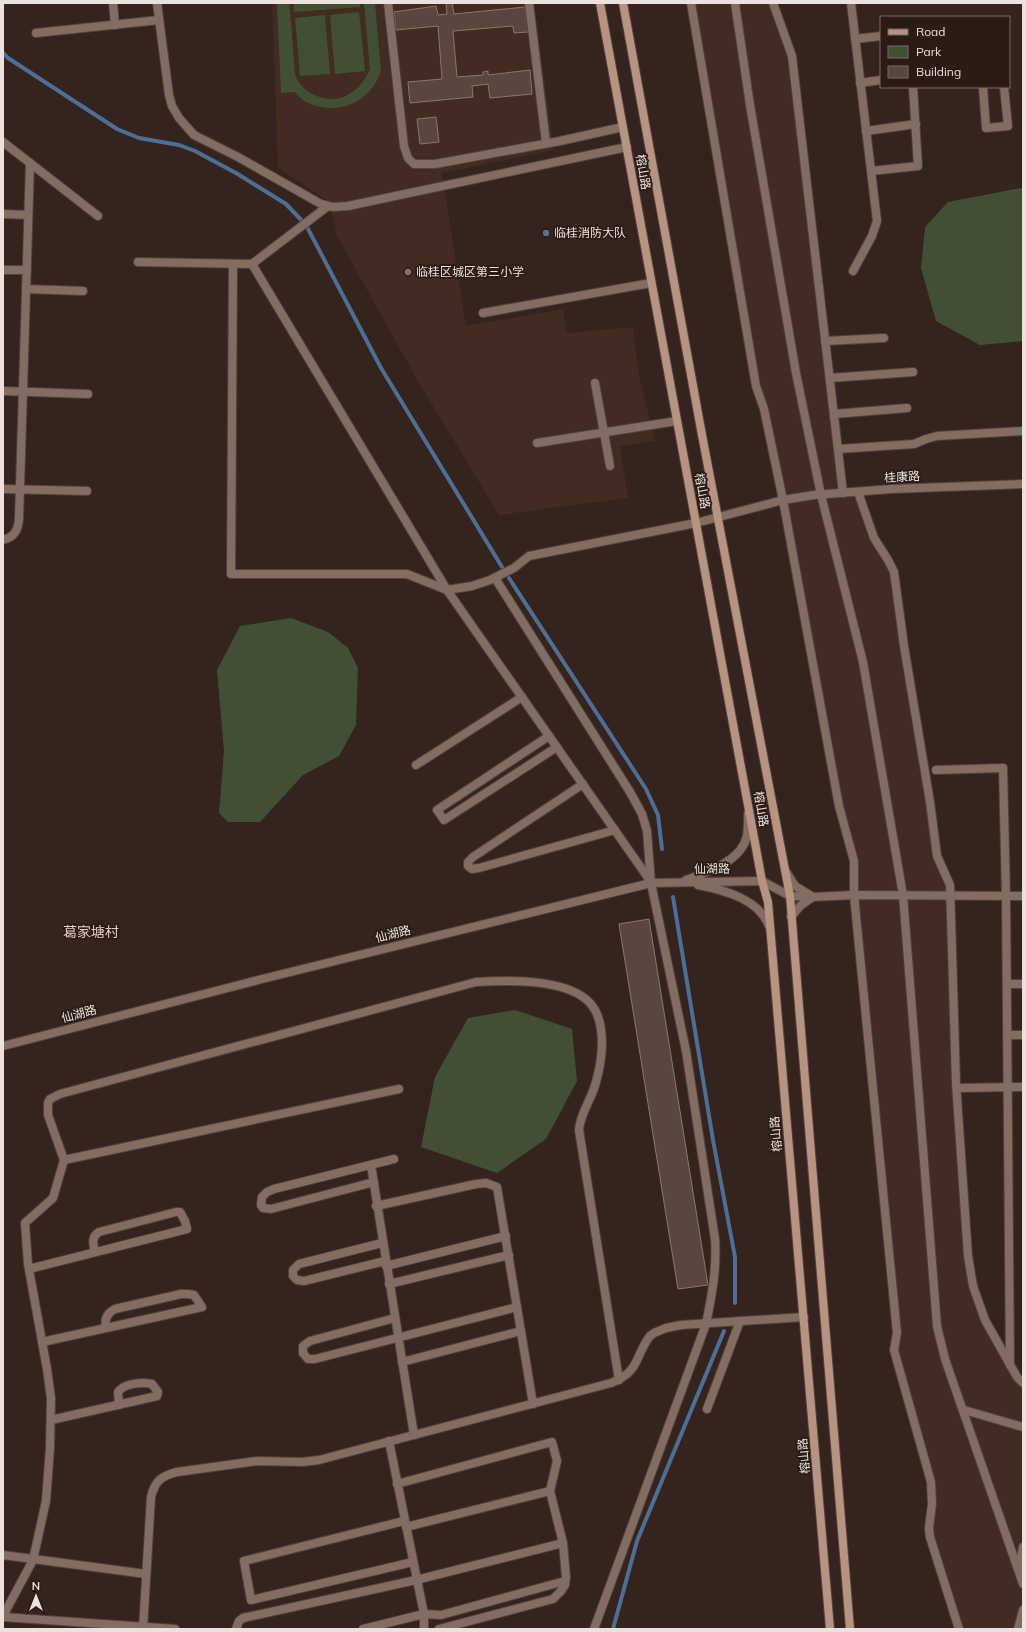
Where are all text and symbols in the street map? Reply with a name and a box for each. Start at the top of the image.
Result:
legend [880,16,1010,88]
text: Road [916,24,945,39]
text: Park [916,44,942,59]
text: Building [916,64,961,79]
street label: 榕山路 [633,153,654,191]
place label: 临桂消防大队 [554,225,626,240]
marker: 临桂消防大队 [541,228,551,238]
place label: 临桂区城区第三小学 [416,264,524,279]
marker: 临桂区城区第三小学 [403,267,413,277]
street label: 桂康路 [884,468,920,485]
street label: 榕山路 [692,472,713,510]
street label: 榕山路 [751,790,772,828]
street label: 仙湖路 [694,861,730,876]
street label: 仙湖路 [374,922,412,945]
district label: 葛家塘村 [63,923,119,941]
street label: 仙湖路 [60,1002,98,1025]
street label: 榕山路 [766,1115,785,1153]
street label: 榕山路 [794,1437,813,1475]
north arrow [16,1576,56,1616]
text: N [32,1579,40,1593]

